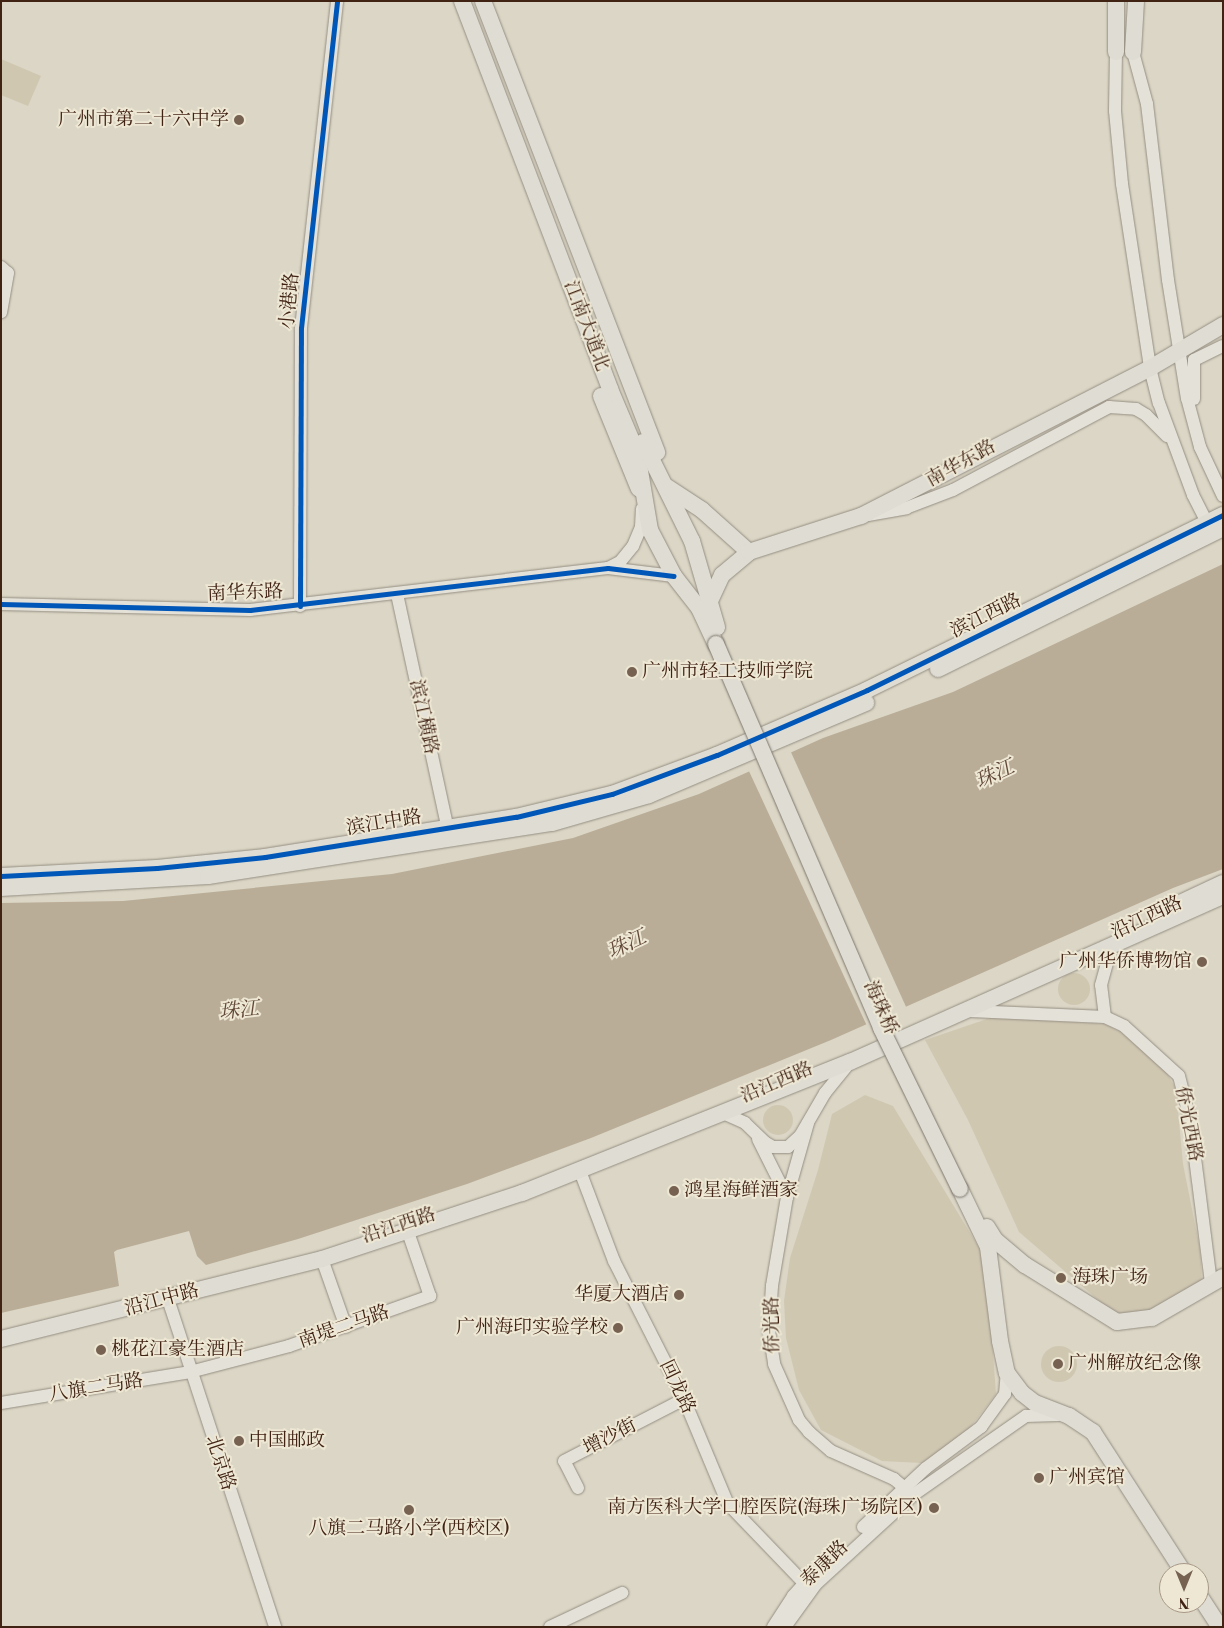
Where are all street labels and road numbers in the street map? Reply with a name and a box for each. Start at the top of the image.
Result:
street label: 小港路 [276,272,304,330]
street label: 江南大道北 [558,278,614,374]
street label: 南华东路 [922,436,1000,492]
street label: 南华东路 [207,580,283,606]
street label: 滨江西路 [947,589,1025,643]
street label: 滨江横路 [404,677,442,757]
street label: 滨江中路 [345,806,423,840]
street label: 沿江西路 [1108,892,1186,944]
street label: 海珠桥 [858,977,902,1039]
street label: 沿江西路 [738,1058,816,1108]
street label: 侨光西路 [1170,1085,1206,1163]
street label: 沿江西路 [359,1203,439,1249]
street label: 沿江中路 [122,1279,202,1321]
street label: 侨光路 [761,1296,785,1354]
street label: 南堤二马路 [295,1301,393,1353]
street label: 回龙路 [654,1356,700,1418]
street label: 八旗二马路 [47,1369,145,1407]
street label: 增沙街 [579,1414,641,1460]
street label: 北京路 [200,1432,240,1494]
street label: 泰康路 [797,1536,853,1592]

